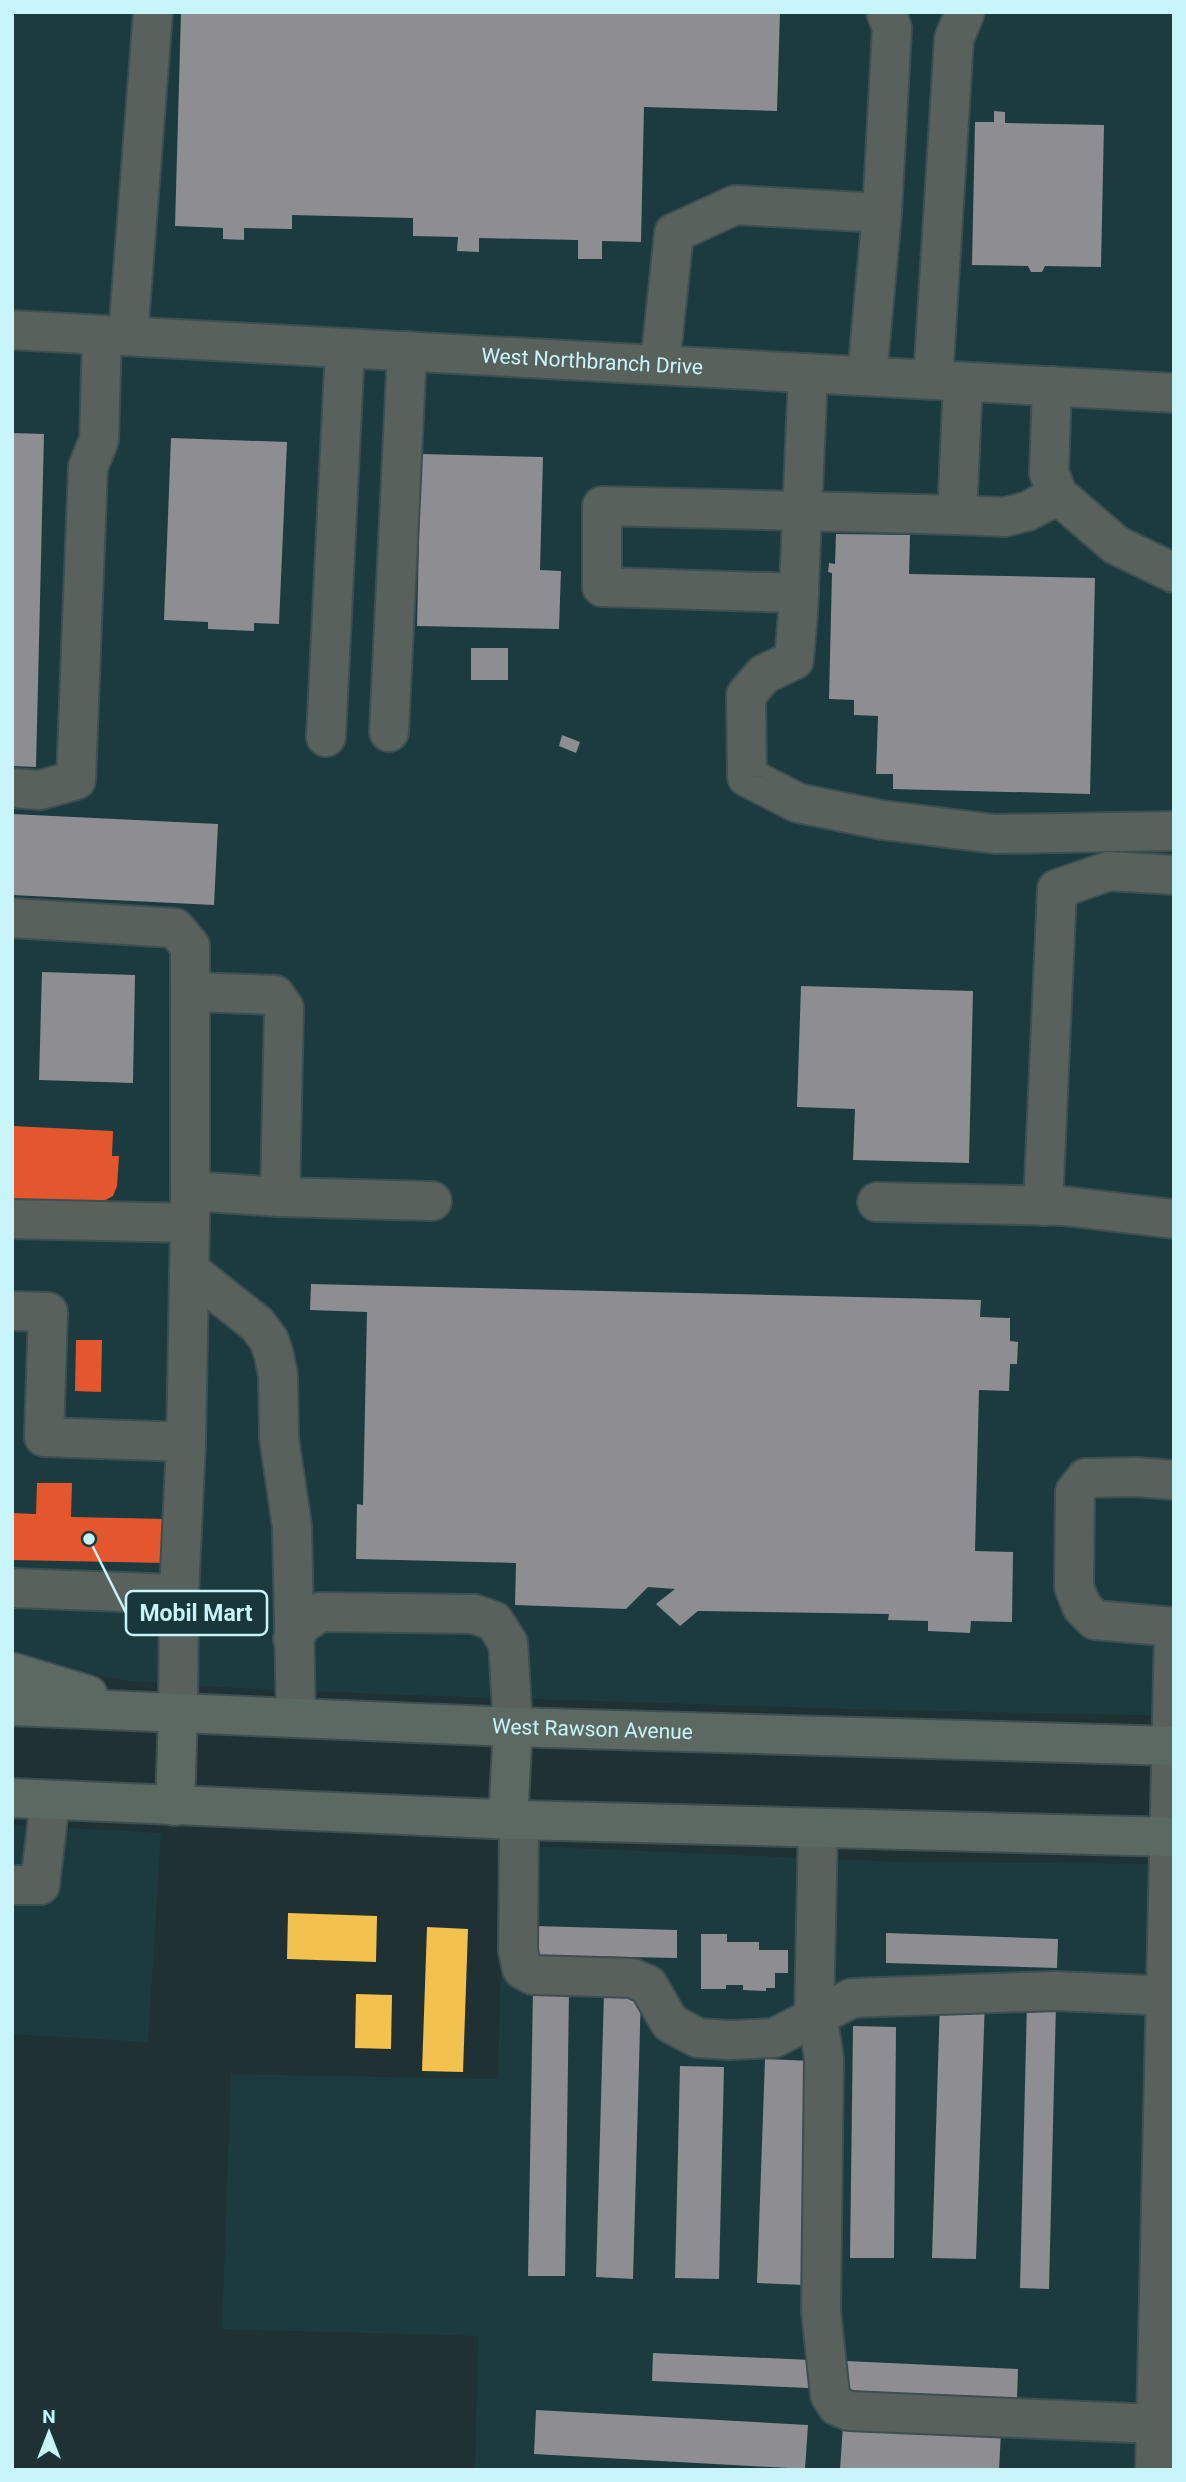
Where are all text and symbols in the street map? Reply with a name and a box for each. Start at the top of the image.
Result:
street label: West Northbranch Drive [481,343,704,379]
callout: Mobil Mart [126,1591,267,1635]
text: Mobil Mart [139,1600,253,1627]
street label: West Rawson Avenue [492,1714,693,1744]
north arrow [14,2398,84,2468]
text: N [42,2405,56,2428]

